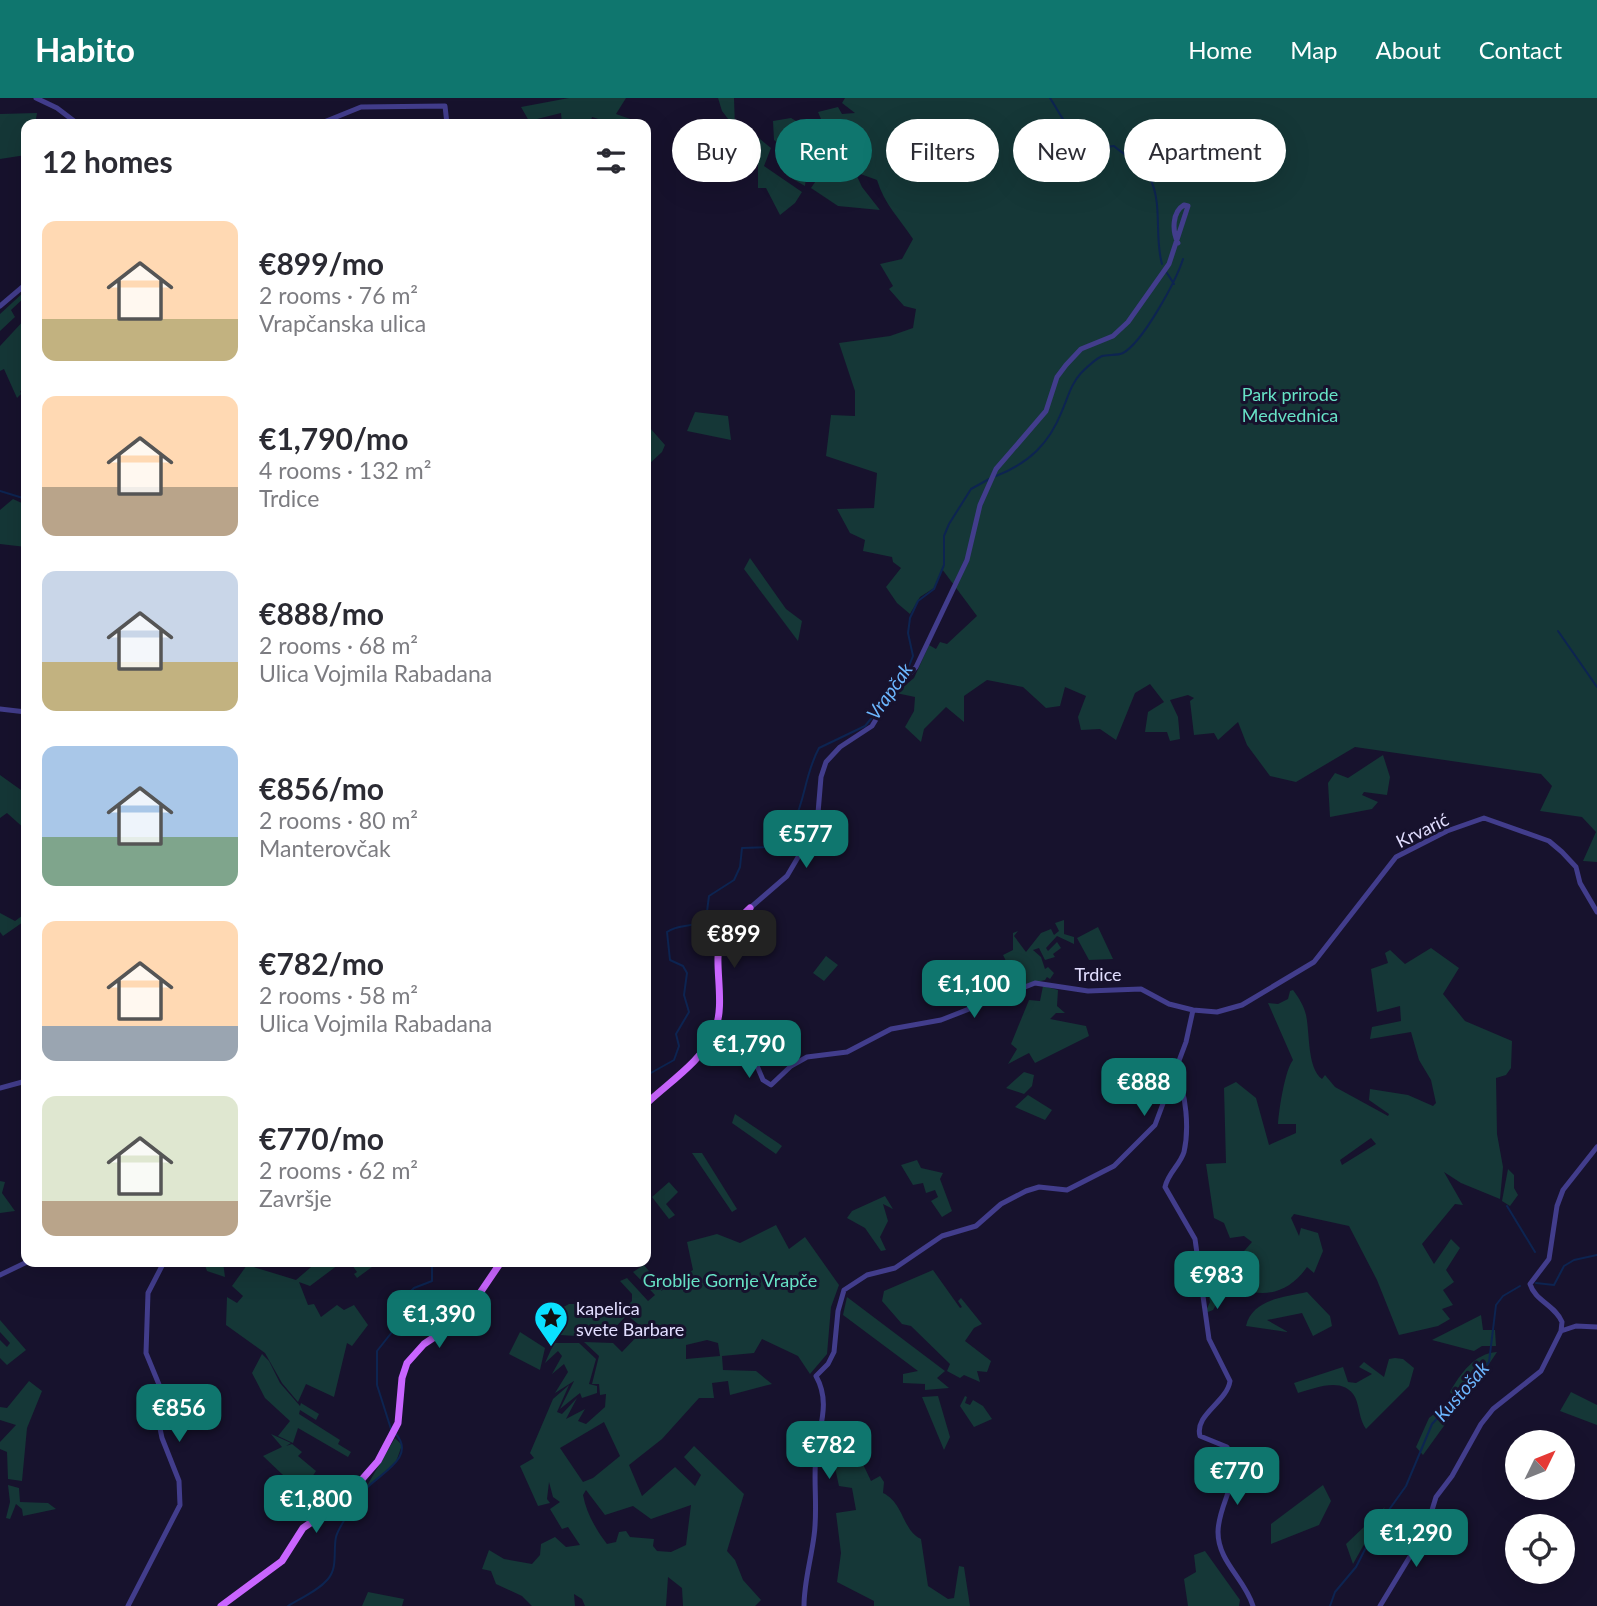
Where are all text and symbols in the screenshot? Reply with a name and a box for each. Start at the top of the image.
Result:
text: Habito [35,29,135,69]
text: Home [1188,35,1252,64]
text: Map [1290,35,1338,64]
text: About [1376,35,1441,64]
text: Contact [1479,35,1562,64]
chip: Buy [672,119,761,182]
chip: Rent [775,119,872,182]
chip: Filters [886,119,999,182]
chip: New [1013,119,1110,182]
chip: Apartment [1124,119,1286,182]
icon: filters [592,142,630,180]
text: 12 homes [42,143,173,179]
text: €899/mo [259,245,384,281]
icon: home [98,249,182,333]
text: 2 rooms · 76 m² [259,281,418,309]
text: Vrapčanska ulica [259,309,426,337]
park label: Park prirode Medvednica [1242,383,1338,426]
text: €1,790/mo [259,420,408,456]
icon: home [98,424,182,508]
text: 4 rooms · 132 m² [259,456,431,484]
text: Trdice [259,484,319,512]
text: €888/mo [259,595,384,631]
icon: home [98,599,182,683]
text: 2 rooms · 68 m² [259,631,418,659]
water label: Vrapčak [861,657,917,724]
text: Ulica Vojmila Rabadana [259,659,492,687]
text: €856/mo [259,770,384,806]
icon: home [98,774,182,858]
text: 2 rooms · 80 m² [259,806,418,834]
street label: Krvarić [1392,808,1452,852]
pin: €577 [765,810,847,870]
text: €577 [779,819,833,847]
text: Manterovčak [259,834,391,862]
pin: €899 [693,910,775,970]
text: €899 [707,919,761,947]
text: €782/mo [259,945,384,981]
icon: home [98,949,182,1033]
pin: €1,100 [917,960,1031,1020]
street label: Trdice [1074,963,1122,985]
text: €1,100 [938,969,1010,997]
text: 2 rooms · 58 m² [259,981,418,1009]
text: Ulica Vojmila Rabadana [259,1009,492,1037]
pin: €1,790 [692,1020,806,1080]
text: €1,790 [713,1029,785,1057]
pin: €888 [1103,1058,1185,1118]
text: €888 [1117,1067,1171,1095]
text: €770/mo [259,1120,384,1156]
icon: home [98,1124,182,1208]
text: 2 rooms · 62 m² [259,1156,418,1184]
text: Završje [259,1184,332,1212]
pin: €983 [1176,1252,1258,1311]
text: €983 [1190,1260,1244,1288]
park label: Groblje Gornje Vrapče [643,1269,817,1291]
pin: €1,390 [382,1290,496,1350]
place label: kapelica svete Barbare [576,1297,684,1340]
text: €1,390 [403,1299,475,1327]
place icon: kapelica svete Barbare [532,1299,570,1348]
water label: Kustošak [1429,1356,1494,1426]
pin: €856 [138,1384,220,1444]
text: €856 [152,1393,206,1421]
pin: €782 [788,1422,870,1481]
text: €782 [802,1430,856,1458]
north arrow [1505,1430,1575,1500]
map controls [1505,1430,1575,1584]
pin: €770 [1196,1448,1278,1507]
text: €770 [1210,1456,1264,1484]
pin: €1,800 [259,1476,373,1535]
text: €1,800 [280,1484,352,1512]
pin: €1,290 [1359,1510,1473,1569]
button: locate [1505,1514,1575,1584]
text: €1,290 [1380,1518,1452,1546]

